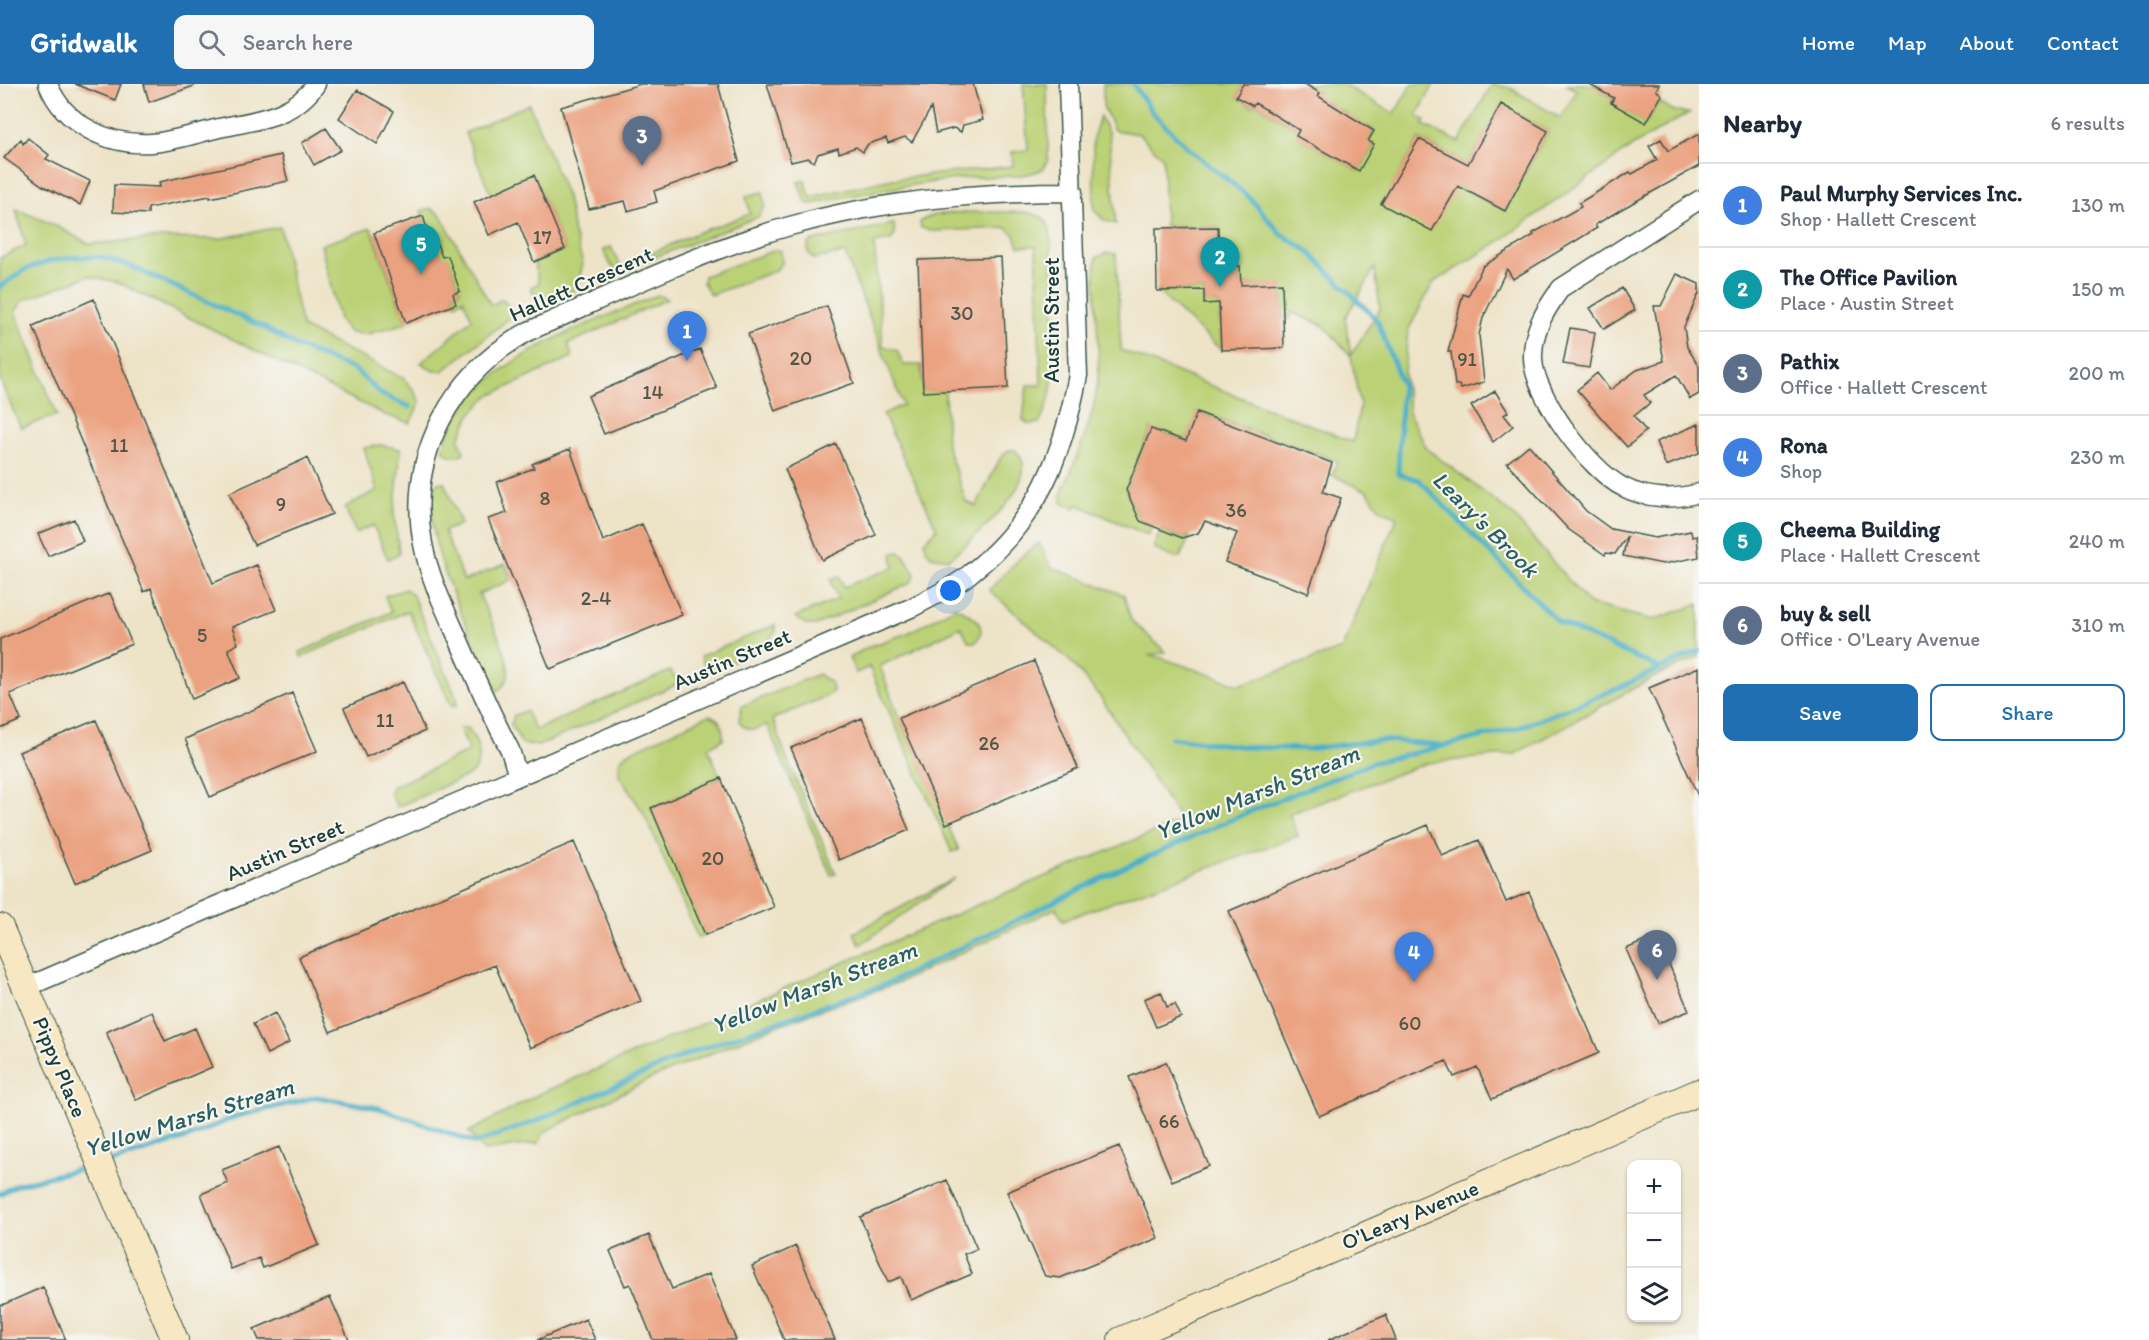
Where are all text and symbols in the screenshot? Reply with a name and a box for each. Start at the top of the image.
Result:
search box [174,15,594,69]
text: Gridwalk [30,25,138,59]
icon: search [195,26,228,59]
text: Search here [243,29,353,56]
text: Home [1802,30,1855,55]
text: Map [1888,30,1927,55]
text: About [1960,30,2014,55]
text: Contact [2047,30,2119,55]
text: Nearby [1723,107,1802,139]
text: 6 results [2051,111,2125,135]
pin: 3 [622,116,662,166]
text: Paul Murphy Services Inc. [1780,180,2022,207]
text: 1 [1738,193,1747,217]
text: 130 m [2071,193,2125,217]
text: Shop · Hallett Crescent [1780,207,1977,231]
pin: 5 [402,224,440,274]
house number: 17 [532,225,552,249]
pin: 2 [1200,238,1240,287]
street label: Hallett Crescent [505,240,657,328]
street label: Austin Street [1038,257,1065,383]
text: The Office Pavilion [1780,264,1957,291]
text: 2 [1737,277,1748,301]
text: 150 m [2072,277,2125,301]
text: Place · Austin Street [1780,291,1954,315]
house number: 30 [950,301,974,325]
pin: 1 [668,312,706,361]
house number: 20 [790,346,812,370]
house number: 91 [1457,347,1477,371]
text: Pathix [1780,348,1839,375]
text: 3 [1737,361,1748,385]
text: 200 m [2069,361,2125,385]
text: Office · Hallett Crescent [1780,375,1988,399]
house number: 14 [642,380,664,404]
text: Rona [1780,432,1828,459]
house number: 11 [110,433,128,457]
text: 4 [1736,445,1749,469]
text: 230 m [2070,445,2125,469]
text: Shop [1780,459,1822,483]
water label: Leary's Brook [1427,465,1546,584]
house number: 8 [540,486,551,510]
house number: 9 [276,492,286,516]
house number: 36 [1225,498,1247,522]
text: Cheema Building [1780,516,1940,543]
text: 5 [1737,529,1748,553]
text: 240 m [2069,529,2125,553]
text: Place · Hallett Crescent [1780,543,1981,567]
your location [936,576,965,605]
house number: 2-4 [581,586,611,610]
text: buy & sell [1780,600,1871,627]
text: 6 [1737,613,1748,637]
text: 310 m [2071,613,2125,637]
street label: Austin Street [669,622,795,696]
house number: 5 [197,623,207,647]
text: Office · O'Leary Avenue [1780,627,1980,651]
button: Save [1723,684,1918,741]
button: Share [1930,684,2125,741]
house number: 11 [376,708,394,732]
house number: 26 [978,731,1000,755]
water label: Yellow Marsh Stream [1151,738,1364,846]
street label: Austin Street [222,813,348,887]
house number: 20 [702,846,724,870]
pin: 6 [1638,930,1676,980]
pin: 4 [1394,932,1434,982]
water label: Yellow Marsh Stream [707,934,921,1039]
house number: 60 [1399,1011,1421,1035]
street label: Pippy Place [27,1013,93,1121]
water label: Yellow Marsh Stream [81,1071,298,1163]
house number: 66 [1158,1109,1180,1133]
map controls [1627,1160,1681,1322]
button: + [1627,1160,1681,1214]
street label: O'Leary Avenue [1337,1174,1483,1256]
button: − [1627,1214,1681,1268]
button: layers [1627,1268,1681,1322]

